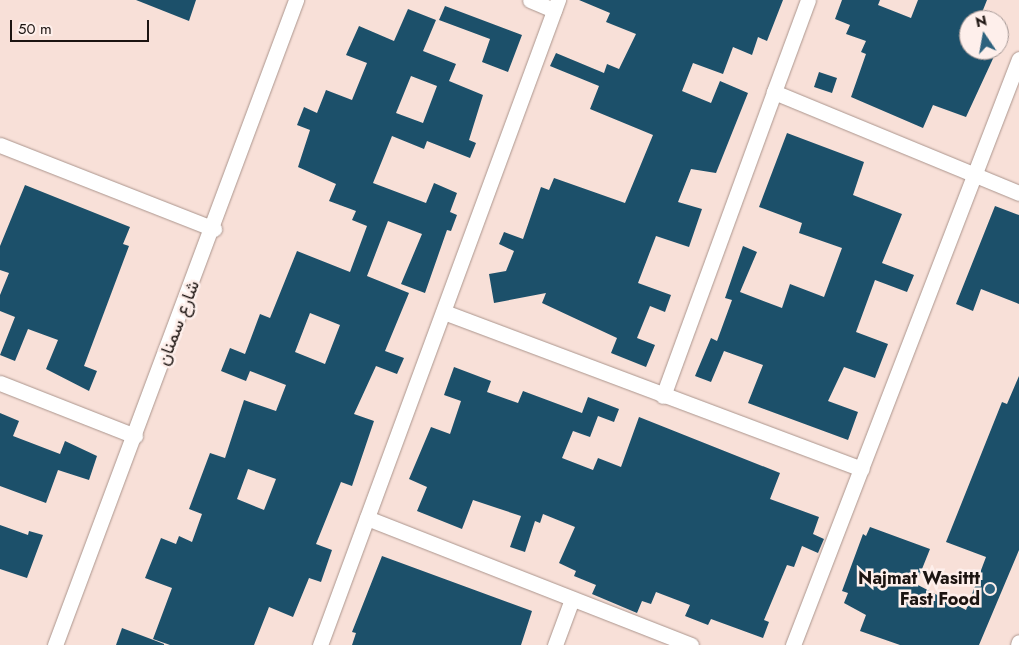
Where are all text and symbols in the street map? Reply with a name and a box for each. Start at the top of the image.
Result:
scale bar [12,10,151,42]
north arrow [959,10,1009,60]
text: N [974,10,989,32]
text: 50 m [18,18,52,40]
street label: شارع سمنان [152,278,204,368]
place label: Najmat Wasittt Fast Food [858,568,980,610]
marker: Najmat Wasittt Fast Food [984,583,996,595]

